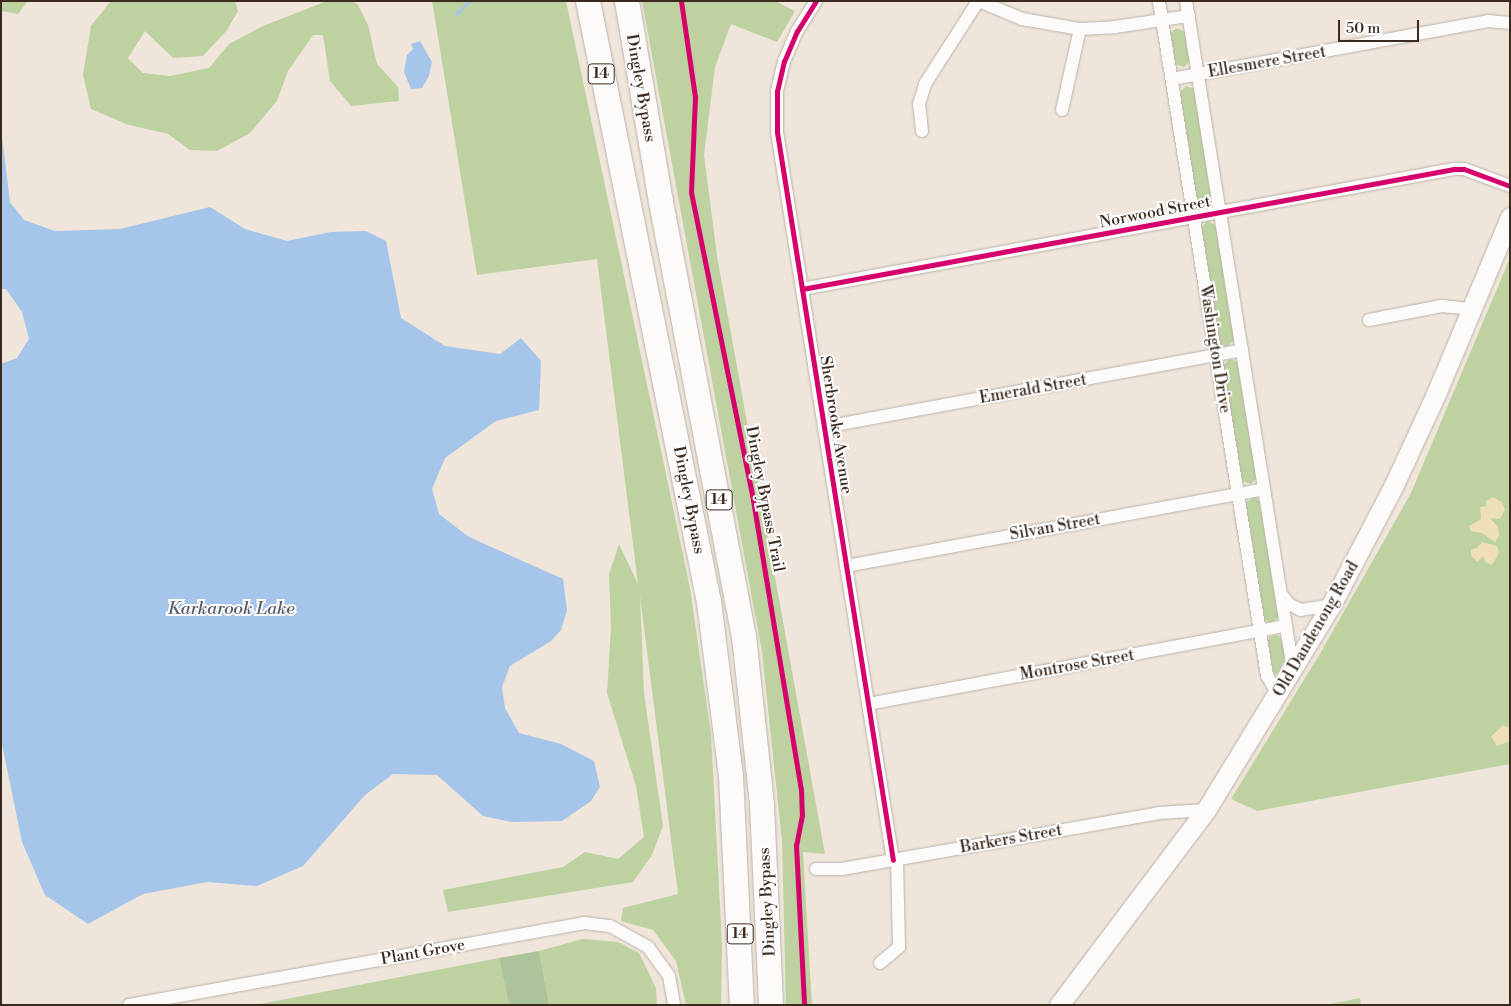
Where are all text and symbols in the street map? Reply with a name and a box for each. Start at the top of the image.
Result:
scale bar [1341,10,1422,42]
text: 50 m [1346,19,1380,38]
street label: Dingley Bypass [622,32,660,144]
street label: Ellesmere Street [1207,42,1327,82]
road number: 14 [587,62,615,86]
street label: Norwood Street [1098,192,1212,232]
street label: Washington Drive [1195,284,1235,414]
street label: Sherbrooke Avenue [816,354,856,496]
street label: Emerald Street [978,370,1088,408]
street label: Dingley Bypass Trail [741,424,789,574]
street label: Dingley Bypass [669,444,709,556]
road number: 14 [705,488,733,512]
street label: Silvan Street [1008,510,1102,544]
street label: Old Dandenong Road [1269,558,1363,700]
water label: Karkarook Lake [167,598,295,620]
street label: Montrose Street [1018,645,1136,685]
street label: Barkers Street [959,821,1063,857]
street label: Dingley Bypass [755,847,779,957]
road number: 14 [726,922,754,946]
street label: Plant Grove [379,935,467,969]

